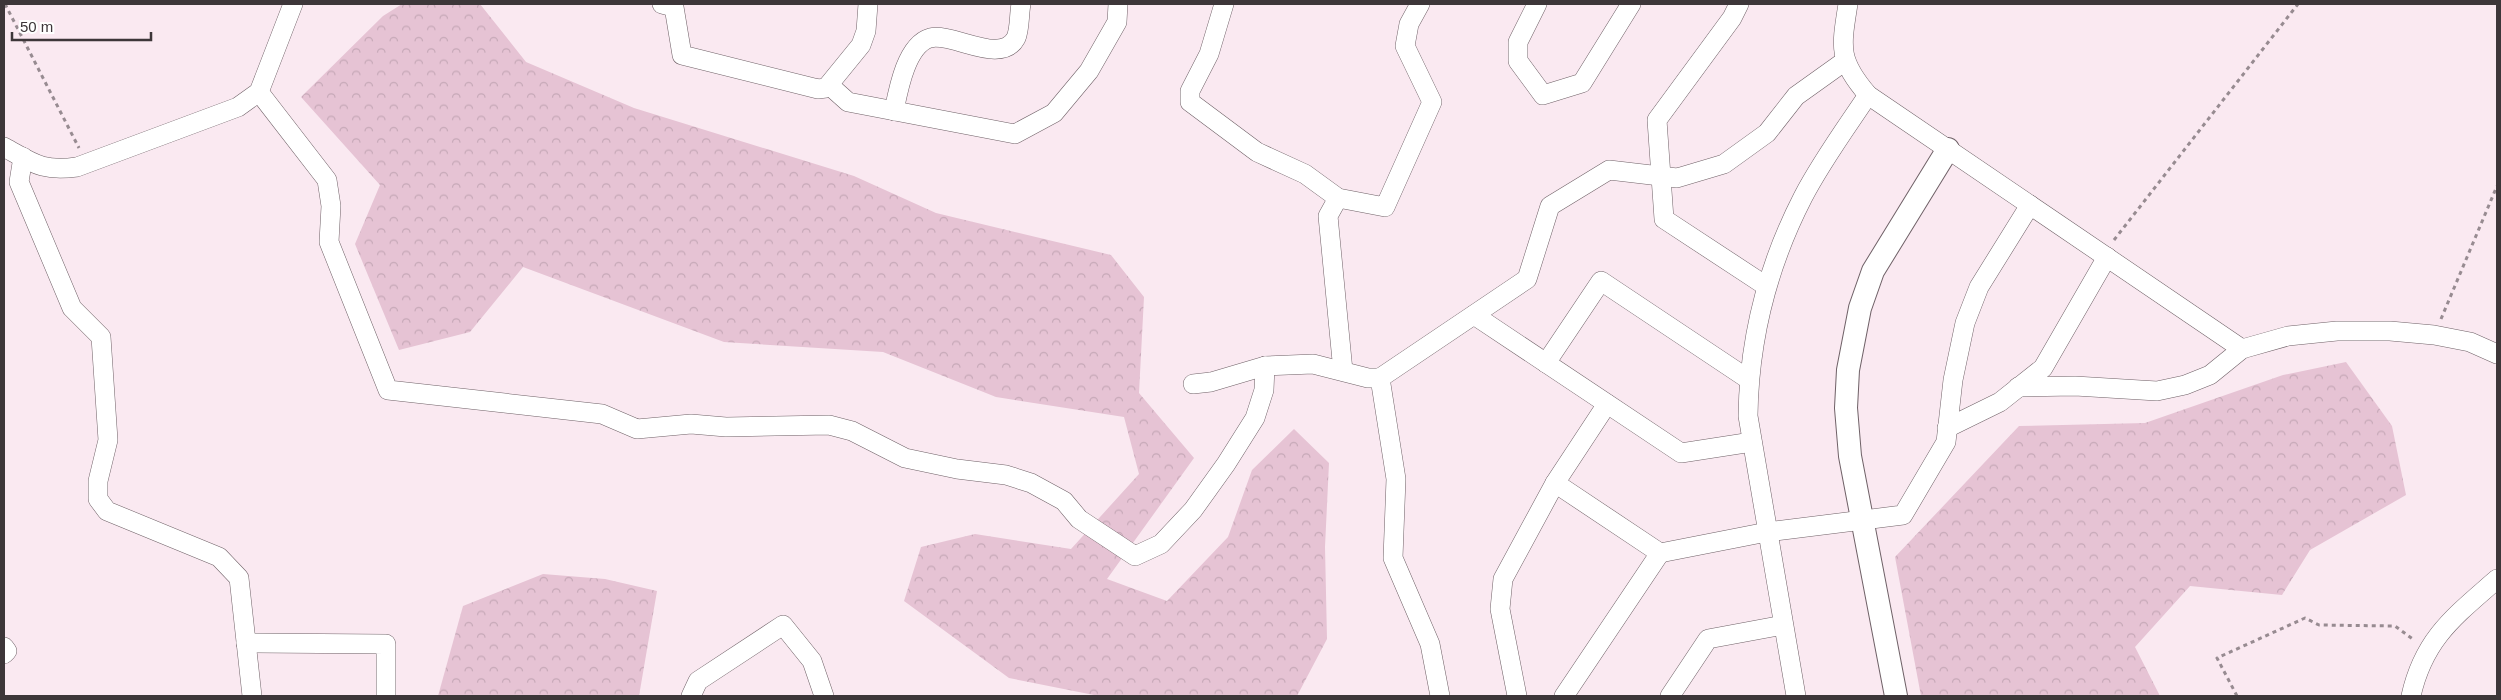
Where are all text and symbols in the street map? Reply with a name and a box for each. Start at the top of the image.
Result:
scale bar [12,10,151,42]
text: 50 m [20,18,53,35]

